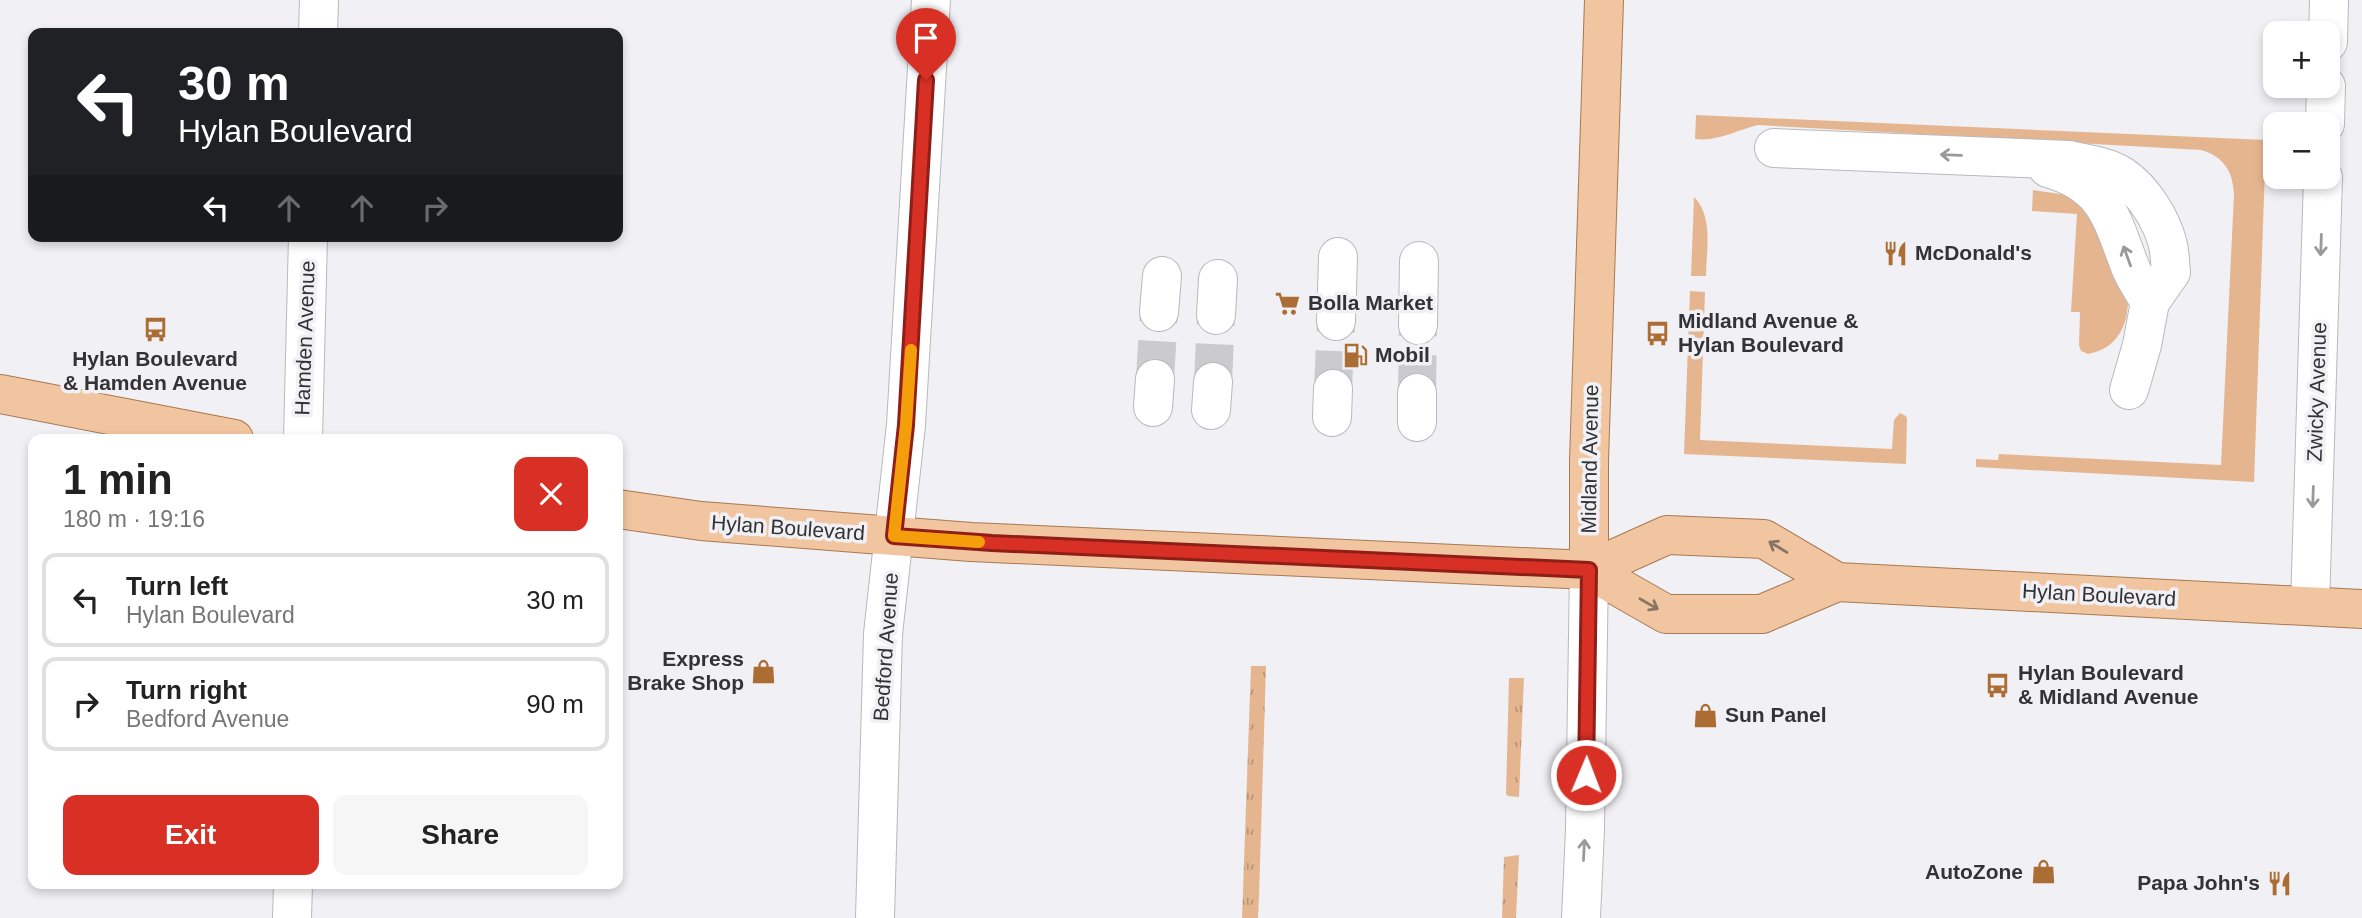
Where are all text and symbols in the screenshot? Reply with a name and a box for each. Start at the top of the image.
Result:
pin [896,8,956,80]
icon: arrive [907,19,945,57]
map controls [2263,21,2340,189]
button: + [2263,21,2340,98]
icon: left [63,56,154,147]
text: 30 m [178,56,290,110]
button: − [2263,112,2340,189]
text: Hylan Boulevard [178,113,413,149]
one-way arrow [1940,148,1963,161]
icon: left [197,189,235,227]
icon: ahead [270,189,308,227]
icon: ahead [343,189,381,227]
icon: right [416,189,454,227]
one-way arrow [2314,233,2328,256]
restaurant icon: McDonald's [1881,239,1909,267]
place label: McDonald's [1915,241,2032,264]
one-way arrow [2119,246,2132,268]
street label: Hamden Avenue [290,260,319,416]
supermarket icon: Bolla Market [1274,289,1302,317]
place label: Bolla Market [1308,291,1433,314]
place label: Midland Avenue & Hylan Boulevard [1678,309,1858,356]
bus stop icon: Hylan Boulevard & Hamden Avenue [141,316,169,344]
bus stop icon: Midland Avenue & Hylan Boulevard [1644,319,1672,347]
street label: Zwicky Avenue [2303,322,2330,462]
fuel station icon: Mobil [1341,341,1369,369]
place label: Mobil [1375,343,1430,366]
place label: Hylan Boulevard & Hamden Avenue [63,347,247,394]
street label: Midland Avenue [1577,384,1602,534]
text: 1 min [63,456,173,503]
button: close [514,457,588,531]
one-way arrow [2307,485,2320,508]
text: 180 m · 19:16 [63,506,205,532]
street label: Hylan Boulevard [710,511,866,544]
one-way arrow [1768,540,1788,554]
text: Turn left [126,571,228,601]
street label: Bedford Avenue [869,572,902,722]
street label: Hylan Boulevard [2021,579,2177,610]
icon: left [67,581,105,619]
text: 30 m [526,585,584,615]
one-way arrow [1638,597,1658,611]
text: Hylan Boulevard [126,602,295,628]
place label: Express Brake Shop [627,647,744,694]
shop icon: Express Brake Shop [750,657,778,685]
place label: Hylan Boulevard & Midland Avenue [2018,661,2198,708]
bus stop icon: Hylan Boulevard & Midland Avenue [1984,671,2012,699]
text: Turn right [126,675,247,705]
icon: right [67,685,105,723]
text: 90 m [526,689,584,719]
shop icon: Sun Panel [1691,701,1719,729]
place label: Sun Panel [1725,703,1827,726]
text: Bedford Avenue [126,706,289,732]
position arrow [1549,738,1623,812]
button: Exit [63,795,319,875]
button: Share [333,795,588,875]
one-way arrow [1578,839,1591,862]
shop icon: AutoZone [2029,858,2057,886]
place label: AutoZone [1925,860,2023,883]
restaurant icon: Papa John's [2266,869,2294,897]
place label: Papa John's [2137,871,2260,894]

